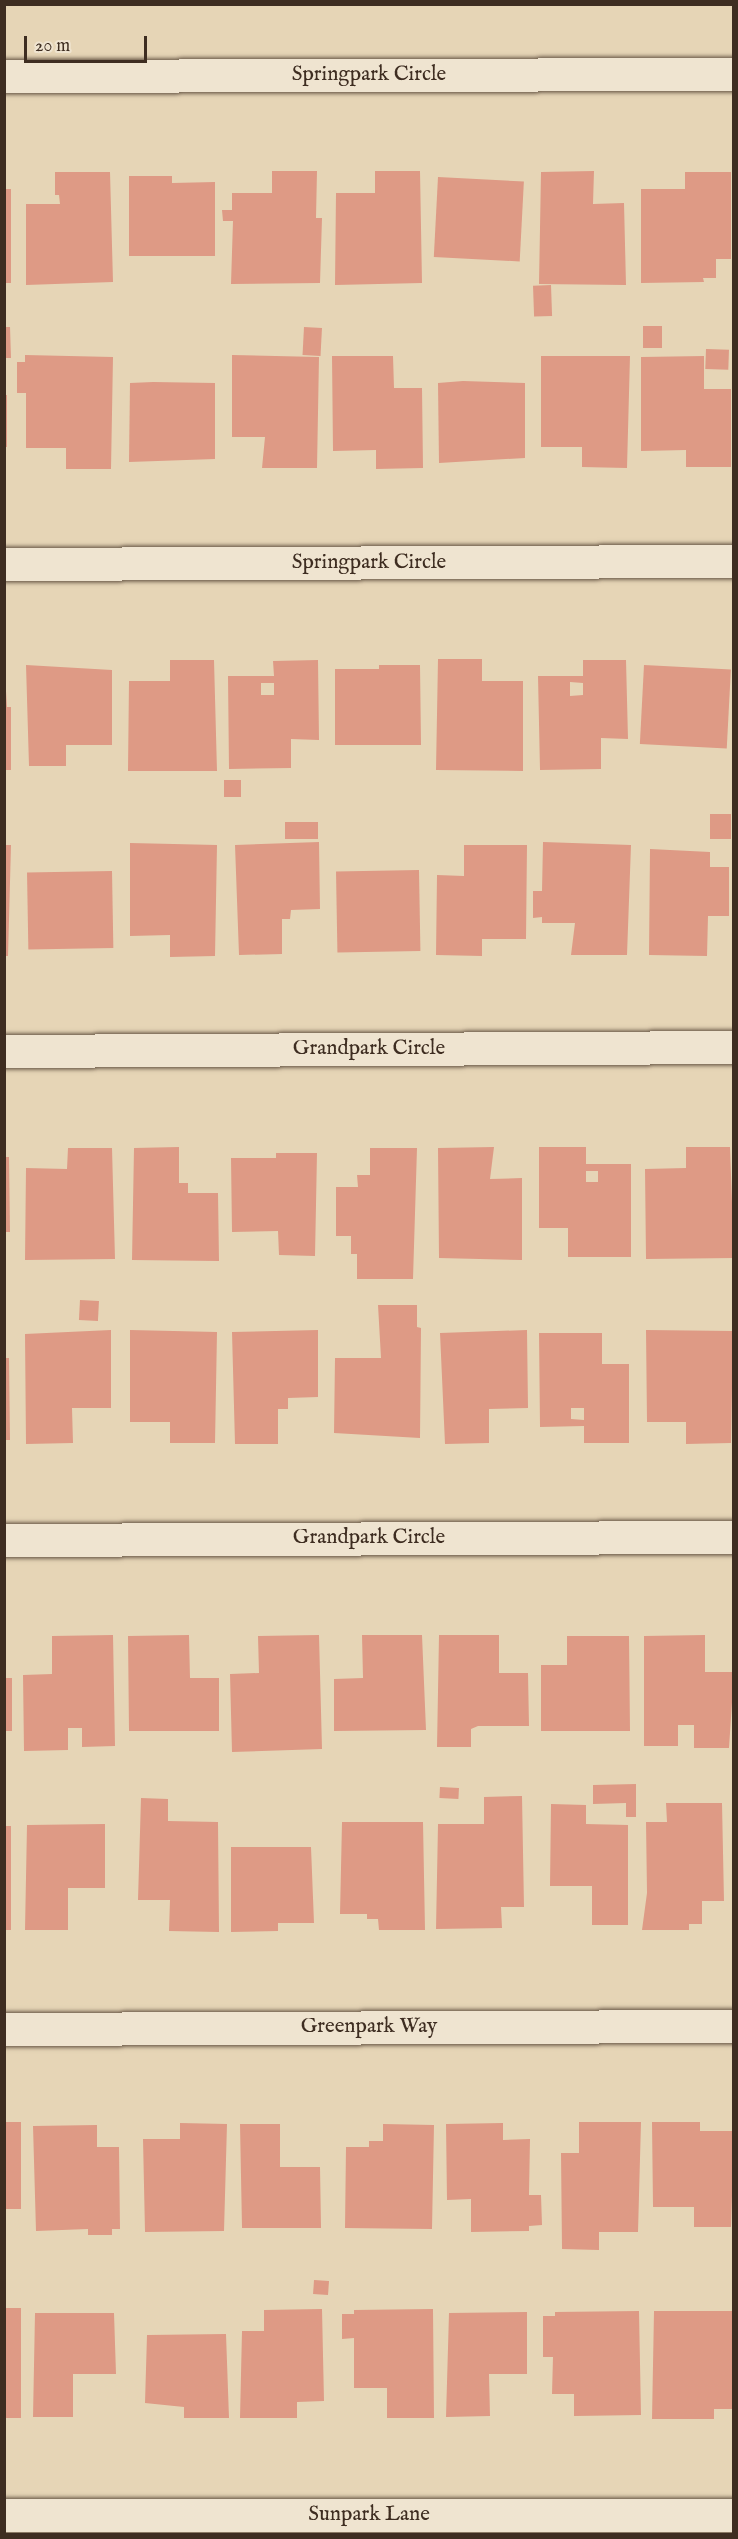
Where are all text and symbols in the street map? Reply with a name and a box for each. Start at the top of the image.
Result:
scale bar [27,24,150,62]
text: 20 m [35,35,70,58]
street label: Springpark Circle [292,62,446,88]
street label: Springpark Circle [292,550,446,576]
street label: Grandpark Circle [293,1036,445,1062]
street label: Grandpark Circle [293,1525,445,1551]
street label: Greenpark Way [301,2014,437,2040]
street label: Sunpark Lane [308,2502,430,2528]

